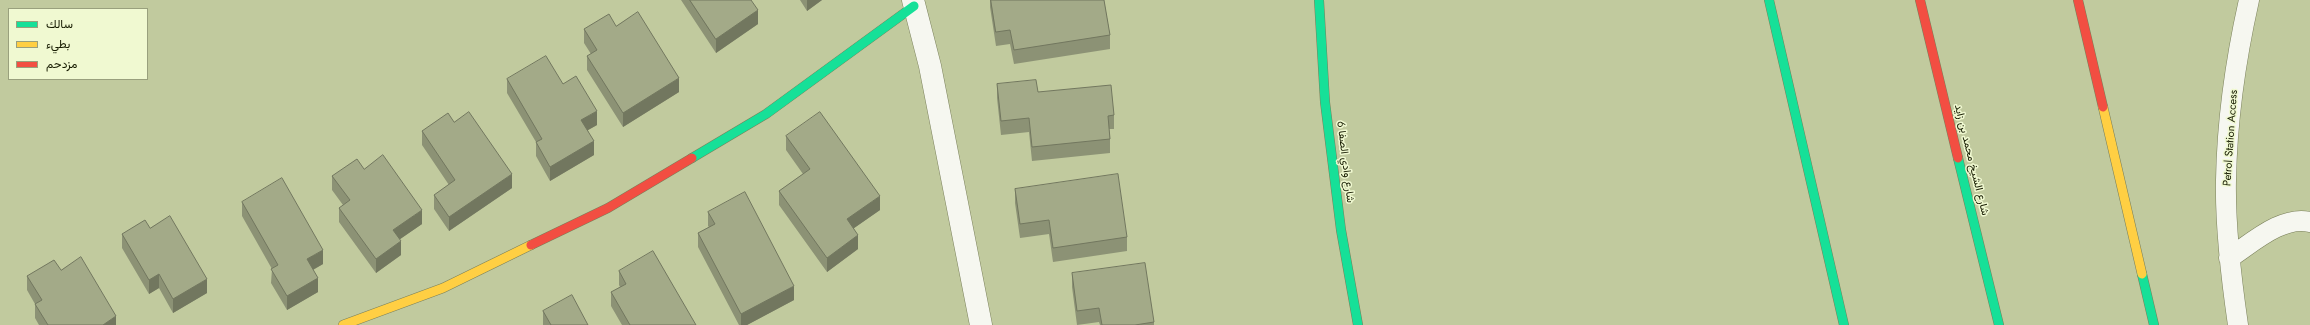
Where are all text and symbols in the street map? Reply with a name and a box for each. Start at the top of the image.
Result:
legend [8,8,148,80]
text: سالك [46,15,73,33]
text: بطيء [46,35,70,53]
text: مزدحم [46,55,77,73]
street label: Petrol Station Access [2221,90,2241,186]
street label: شارع الشيخ محمد بن زايد [1951,103,1991,217]
street label: شارع وادي الصفا 6 [1333,120,1357,204]

